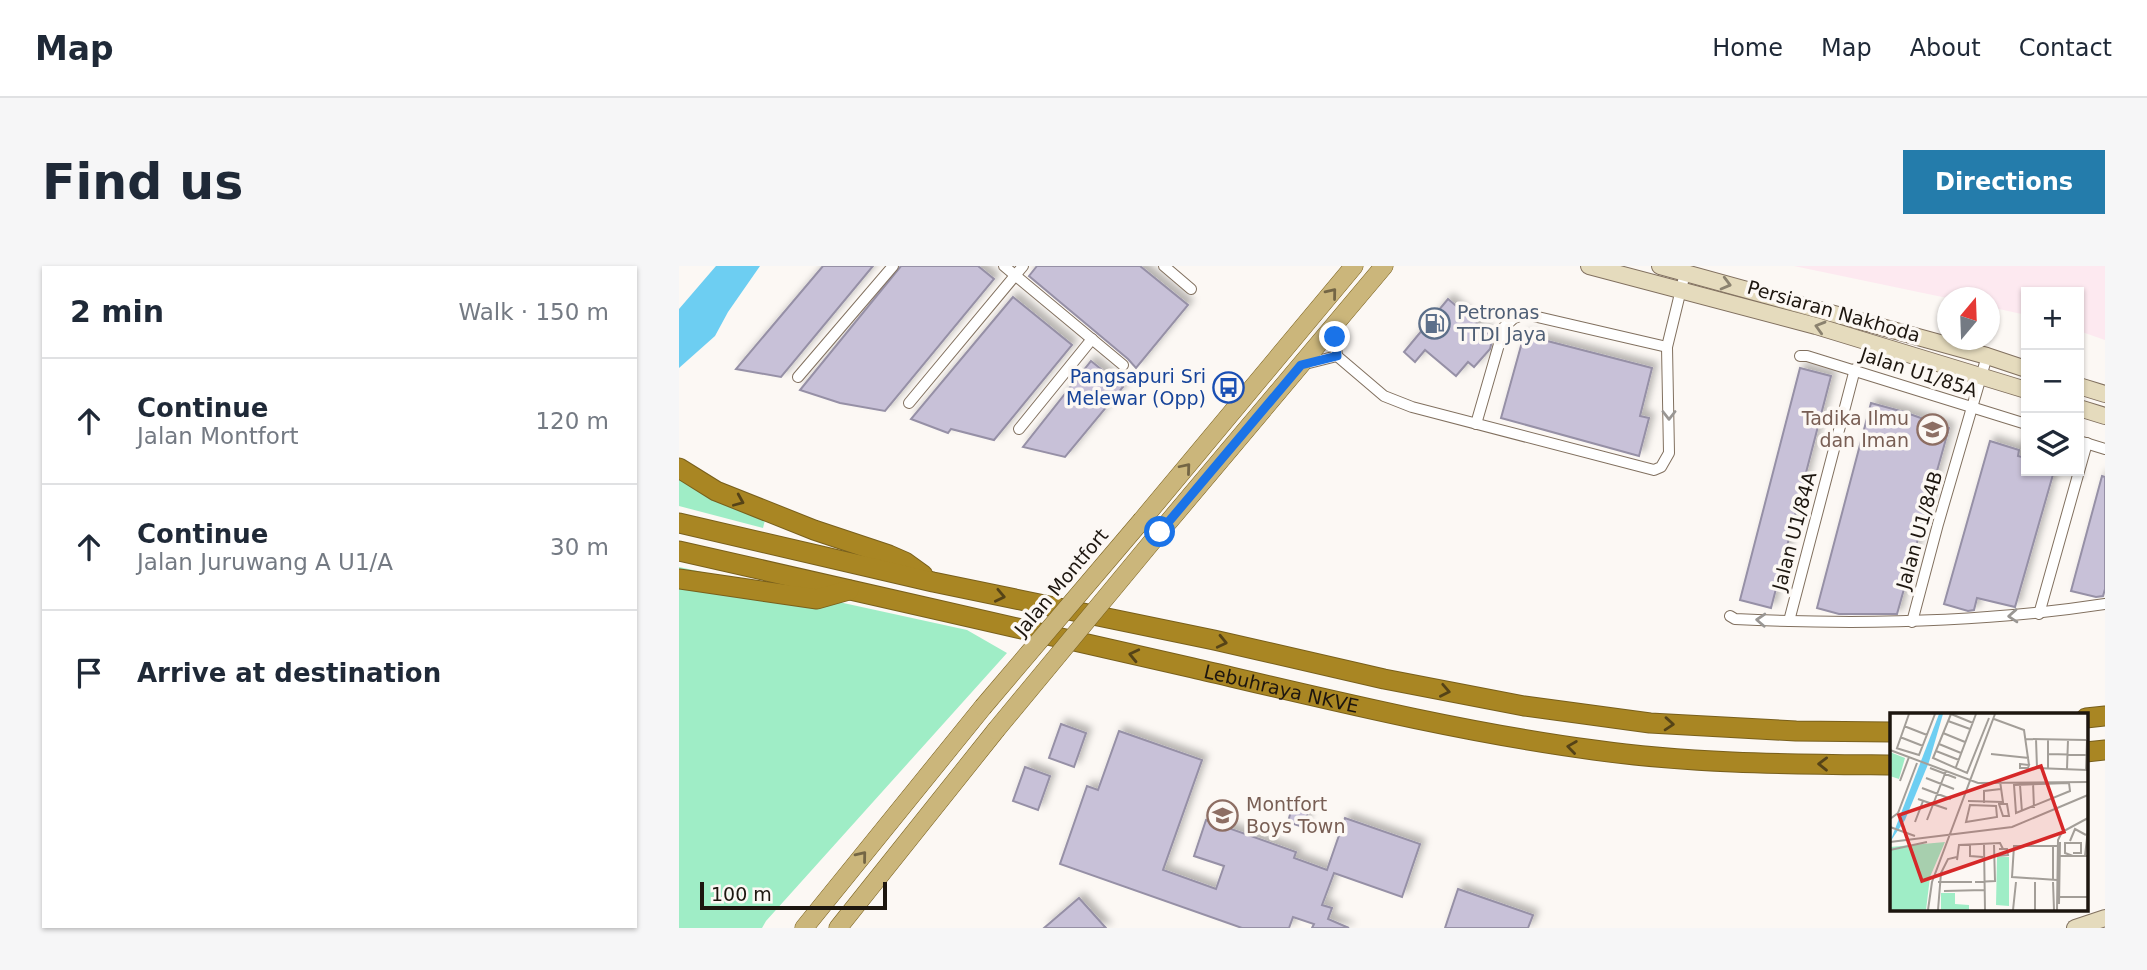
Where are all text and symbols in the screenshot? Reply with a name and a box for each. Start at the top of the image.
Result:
text: Map [35,29,114,68]
text: Home [1712,34,1783,62]
text: Map [1821,34,1872,62]
text: About [1910,34,1981,62]
text: Contact [2019,34,2112,62]
button: Directions [1903,150,2105,214]
text: Find us [42,154,243,211]
one-way arrow [1719,276,1731,290]
street label: Persiaran Nakhoda [1745,276,1923,346]
north arrow [1937,287,2000,350]
map controls [2021,287,2084,476]
button: + [2021,287,2084,350]
one-way arrow [1324,289,1336,302]
text: 2 min [70,294,164,329]
text: Walk · 150 m [458,299,609,325]
place label: Petronas TTDI Jaya [1456,301,1546,345]
fuel station icon: Petronas TTDI Jaya [1417,306,1451,340]
route end [1319,321,1350,352]
one-way arrow [1815,321,1827,336]
street label: Jalan U1/85A [1857,342,1980,401]
button: − [2021,350,2084,413]
place label: Pangsapuri Sri Melewar (Opp) [1066,365,1206,409]
bus stop icon: Pangsapuri Sri Melewar (Opp) [1212,370,1246,404]
text: Continue [137,393,268,423]
icon: ahead [70,402,108,440]
place label: Tadika Ilmu dan Iman [1801,407,1909,451]
text: 120 m [535,408,609,434]
one-way arrow [1661,411,1677,421]
school or university icon: Tadika Ilmu dan Iman [1915,412,1949,446]
button: layers [2021,413,2084,476]
text: Jalan Montfort [137,423,298,449]
one-way arrow [1178,463,1190,476]
street label: Jalan U1/84B [1891,468,1946,593]
street label: Jalan U1/84A [1767,469,1820,594]
one-way arrow [731,493,744,507]
route start [1144,516,1175,547]
text: Continue [137,519,268,549]
street label: Jalan Montfort [1009,524,1112,641]
icon: ahead [70,528,108,566]
text: 30 m [550,534,609,560]
text: Jalan Juruwang A U1/A [137,549,393,575]
one-way arrow [994,587,1006,602]
one-way arrow [2007,608,2018,623]
one-way arrow [1756,613,1767,628]
one-way arrow [1216,634,1228,649]
one-way arrow [1128,649,1140,663]
icon: arrive [70,654,108,692]
text: Arrive at destination [137,658,441,688]
street label: Lebuhraya NKVE [1202,660,1361,717]
one-way arrow [1439,682,1451,697]
inset map [1890,713,2087,911]
one-way arrow [1664,716,1675,731]
one-way arrow [1566,740,1578,755]
one-way arrow [1818,757,1829,772]
place label: Montfort Boys Town [1246,793,1345,837]
school or university icon: Montfort Boys Town [1206,798,1240,832]
one-way arrow [854,851,867,863]
scale bar [700,879,887,911]
text: 100 m [711,883,772,905]

